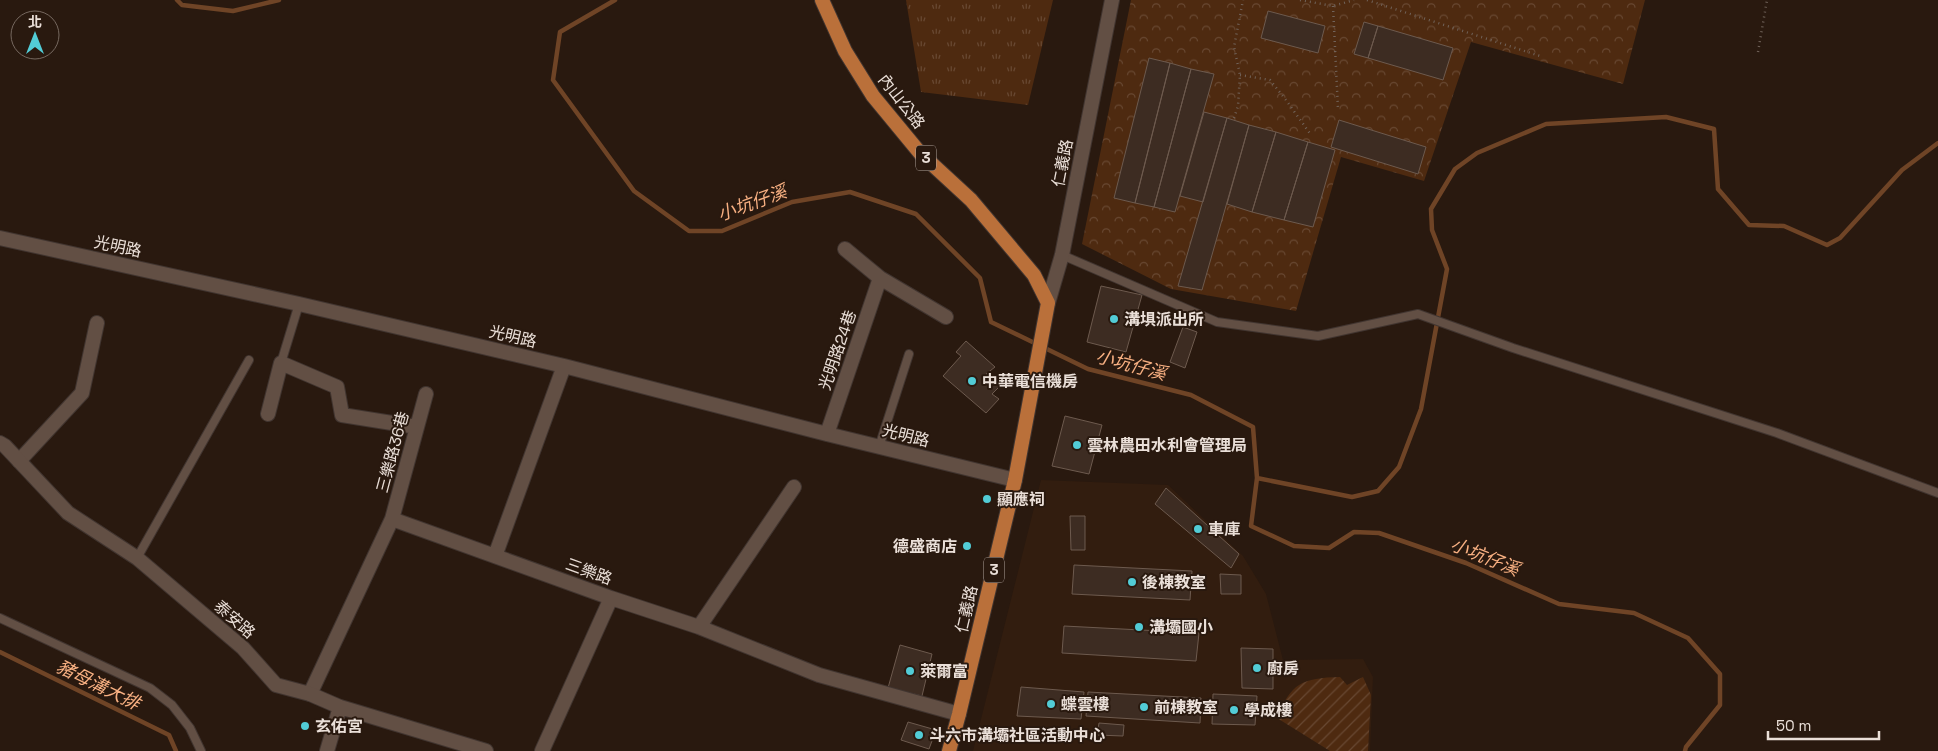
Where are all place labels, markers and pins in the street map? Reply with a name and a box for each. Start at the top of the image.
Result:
place label: 溝埧派出所 [1124,309,1204,330]
marker: 溝埧派出所 [1108,313,1120,325]
place label: 中華電信機房 [982,371,1078,392]
marker: 中華電信機房 [966,375,978,387]
place label: 雲林農田水利會管理局 [1087,435,1247,456]
marker: 雲林農田水利會管理局 [1071,439,1083,451]
place label: 顯應祠 [997,489,1045,510]
marker: 顯應祠 [981,493,993,505]
place label: 車庫 [1208,519,1240,540]
marker: 車庫 [1192,523,1204,535]
place label: 德盛商店 [893,536,957,557]
marker: 德盛商店 [961,540,973,552]
place label: 後棟教室 [1142,572,1206,593]
marker: 後棟教室 [1126,576,1138,588]
place label: 溝壩國小 [1149,617,1213,638]
marker: 溝壩國小 [1133,621,1145,633]
place label: 廚房 [1267,658,1299,679]
place label: 萊爾富 [920,661,968,682]
marker: 廚房 [1251,662,1263,674]
marker: 萊爾富 [904,665,916,677]
place label: 蝶雲樓 [1061,694,1109,715]
place label: 前棟教室 [1154,697,1218,718]
marker: 蝶雲樓 [1045,698,1057,710]
place label: 學成樓 [1244,700,1292,721]
marker: 前棟教室 [1138,701,1150,713]
marker: 學成樓 [1228,704,1240,716]
place label: 玄佑宮 [315,716,363,737]
marker: 玄佑宮 [299,720,311,732]
place label: 斗六市溝壩社區活動中心 [929,725,1105,746]
marker: 斗六市溝壩社區活動中心 [913,729,925,741]

